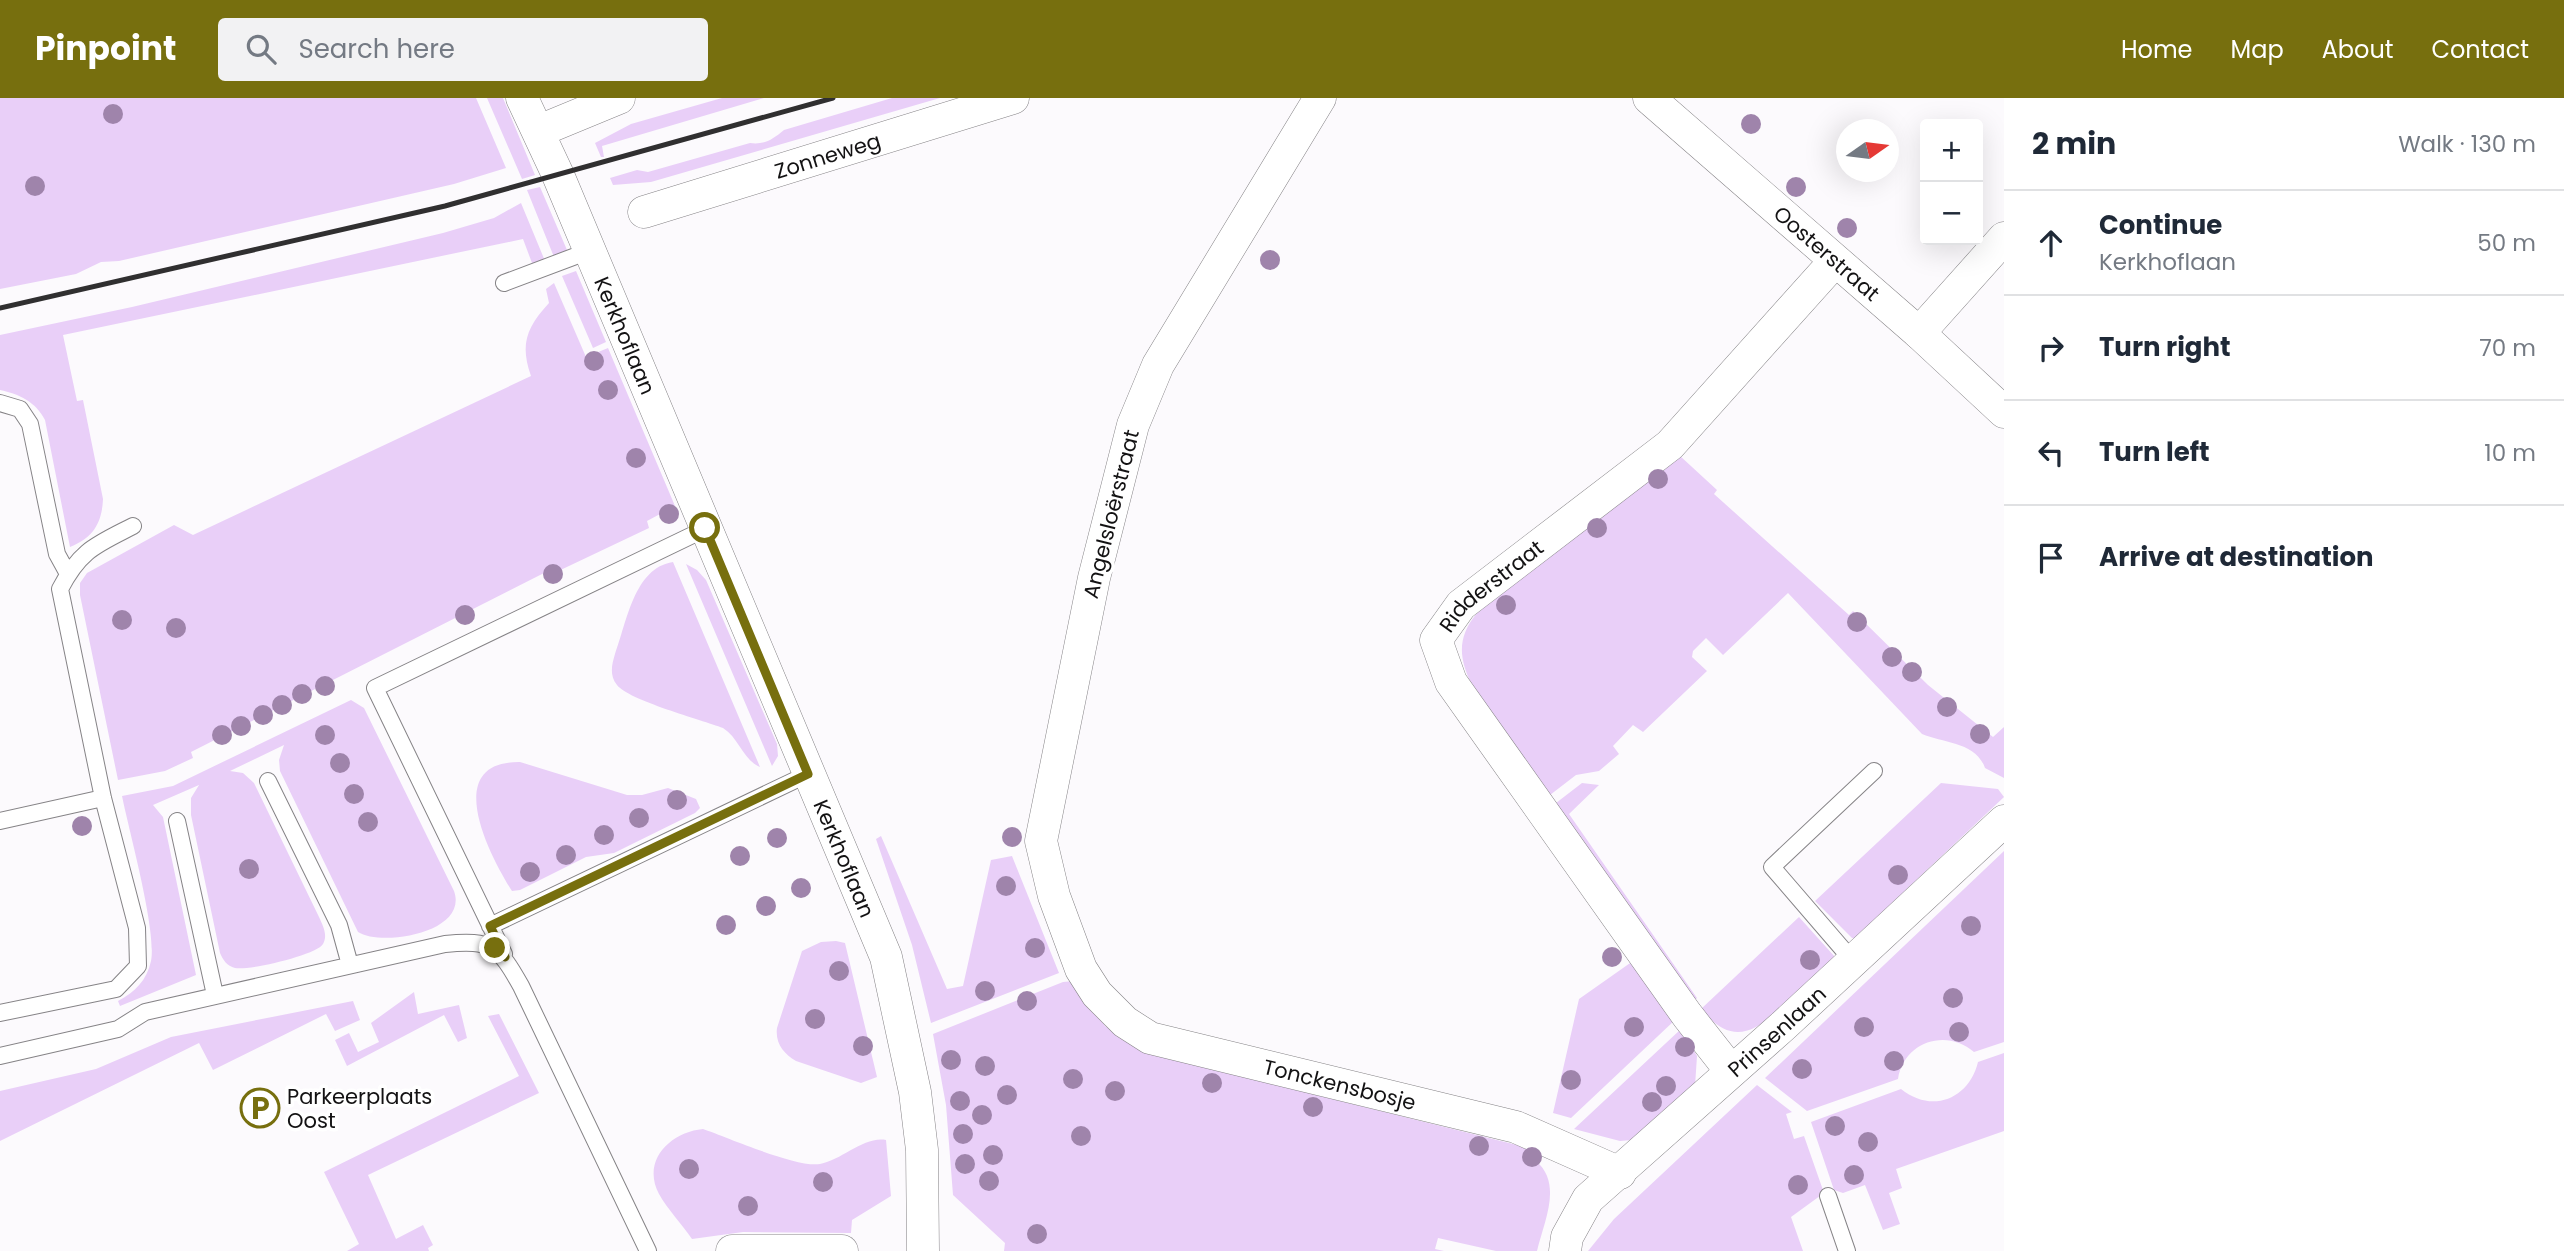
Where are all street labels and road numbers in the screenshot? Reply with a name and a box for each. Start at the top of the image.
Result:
street label: Zonneweg [771,125,884,185]
street label: Oosterstraat [1768,199,1886,307]
street label: Kerkhoflaan [588,272,663,399]
street label: Angelsloërstraat [1076,427,1146,601]
street label: Ridderstraat [1432,533,1549,638]
street label: Kerkhoflaan [807,795,882,922]
street label: Prinsenlaan [1721,979,1832,1083]
street label: Tonckensbosje [1260,1052,1419,1117]

